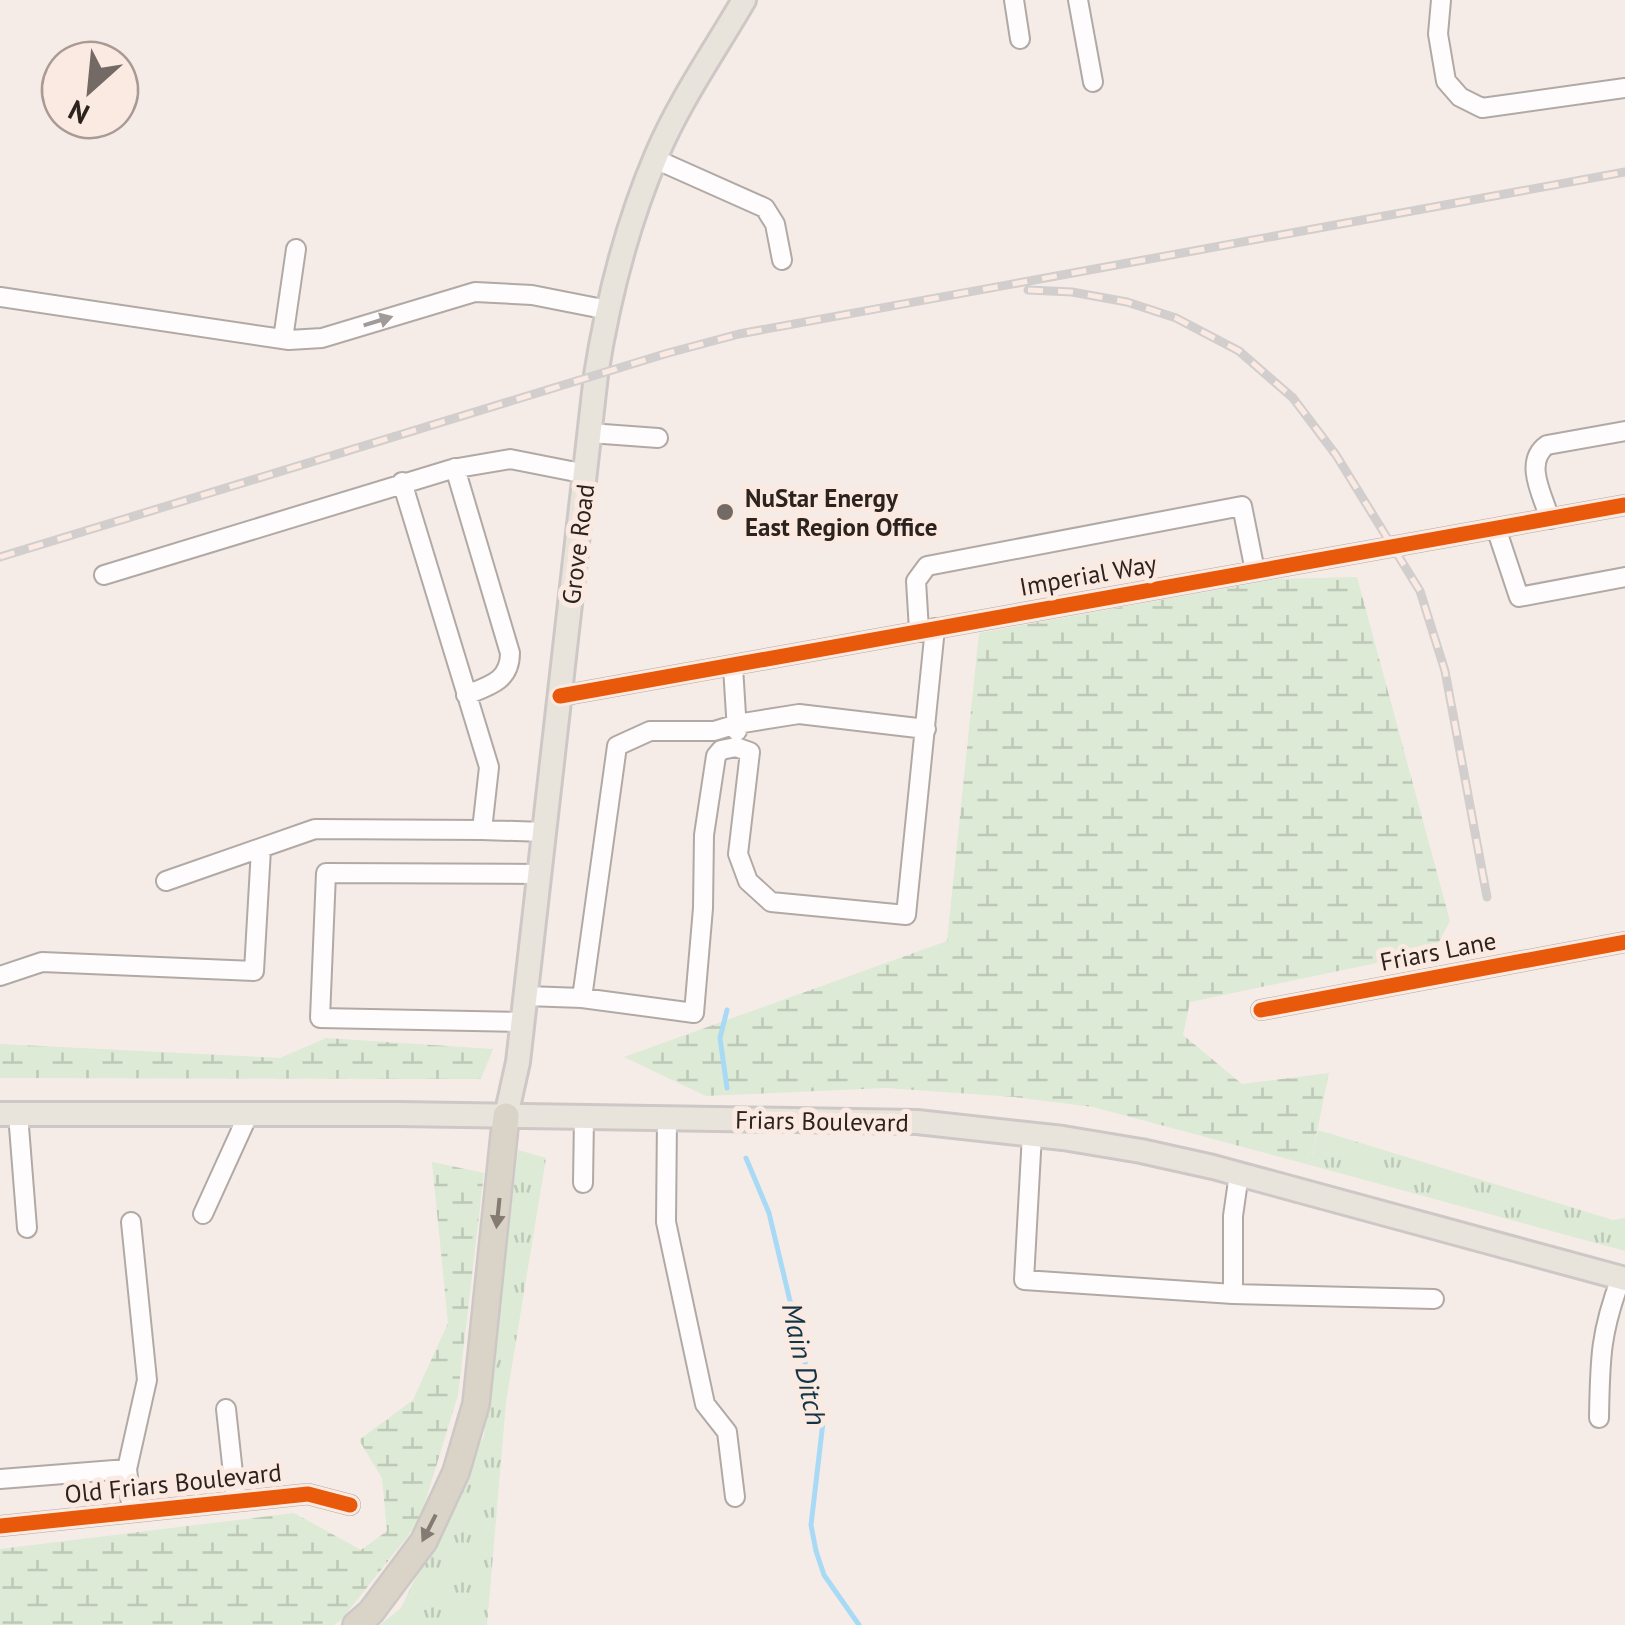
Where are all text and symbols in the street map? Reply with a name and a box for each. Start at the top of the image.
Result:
north arrow [40,40,140,140]
text: N [62,92,95,133]
one-way arrow [363,313,393,328]
street label: Grove Road [555,482,601,606]
place label: NuStar Energy East Region Office [745,482,937,543]
marker: NuStar Energy East Region Office [714,501,736,523]
street label: Imperial Way [1017,547,1159,603]
street label: Friars Lane [1377,924,1499,978]
street label: Friars Boulevard [735,1103,909,1139]
one-way arrow [490,1198,506,1230]
water label: Main Ditch [774,1299,836,1429]
street label: Old Friars Boulevard [63,1456,283,1510]
one-way arrow [421,1514,438,1543]

